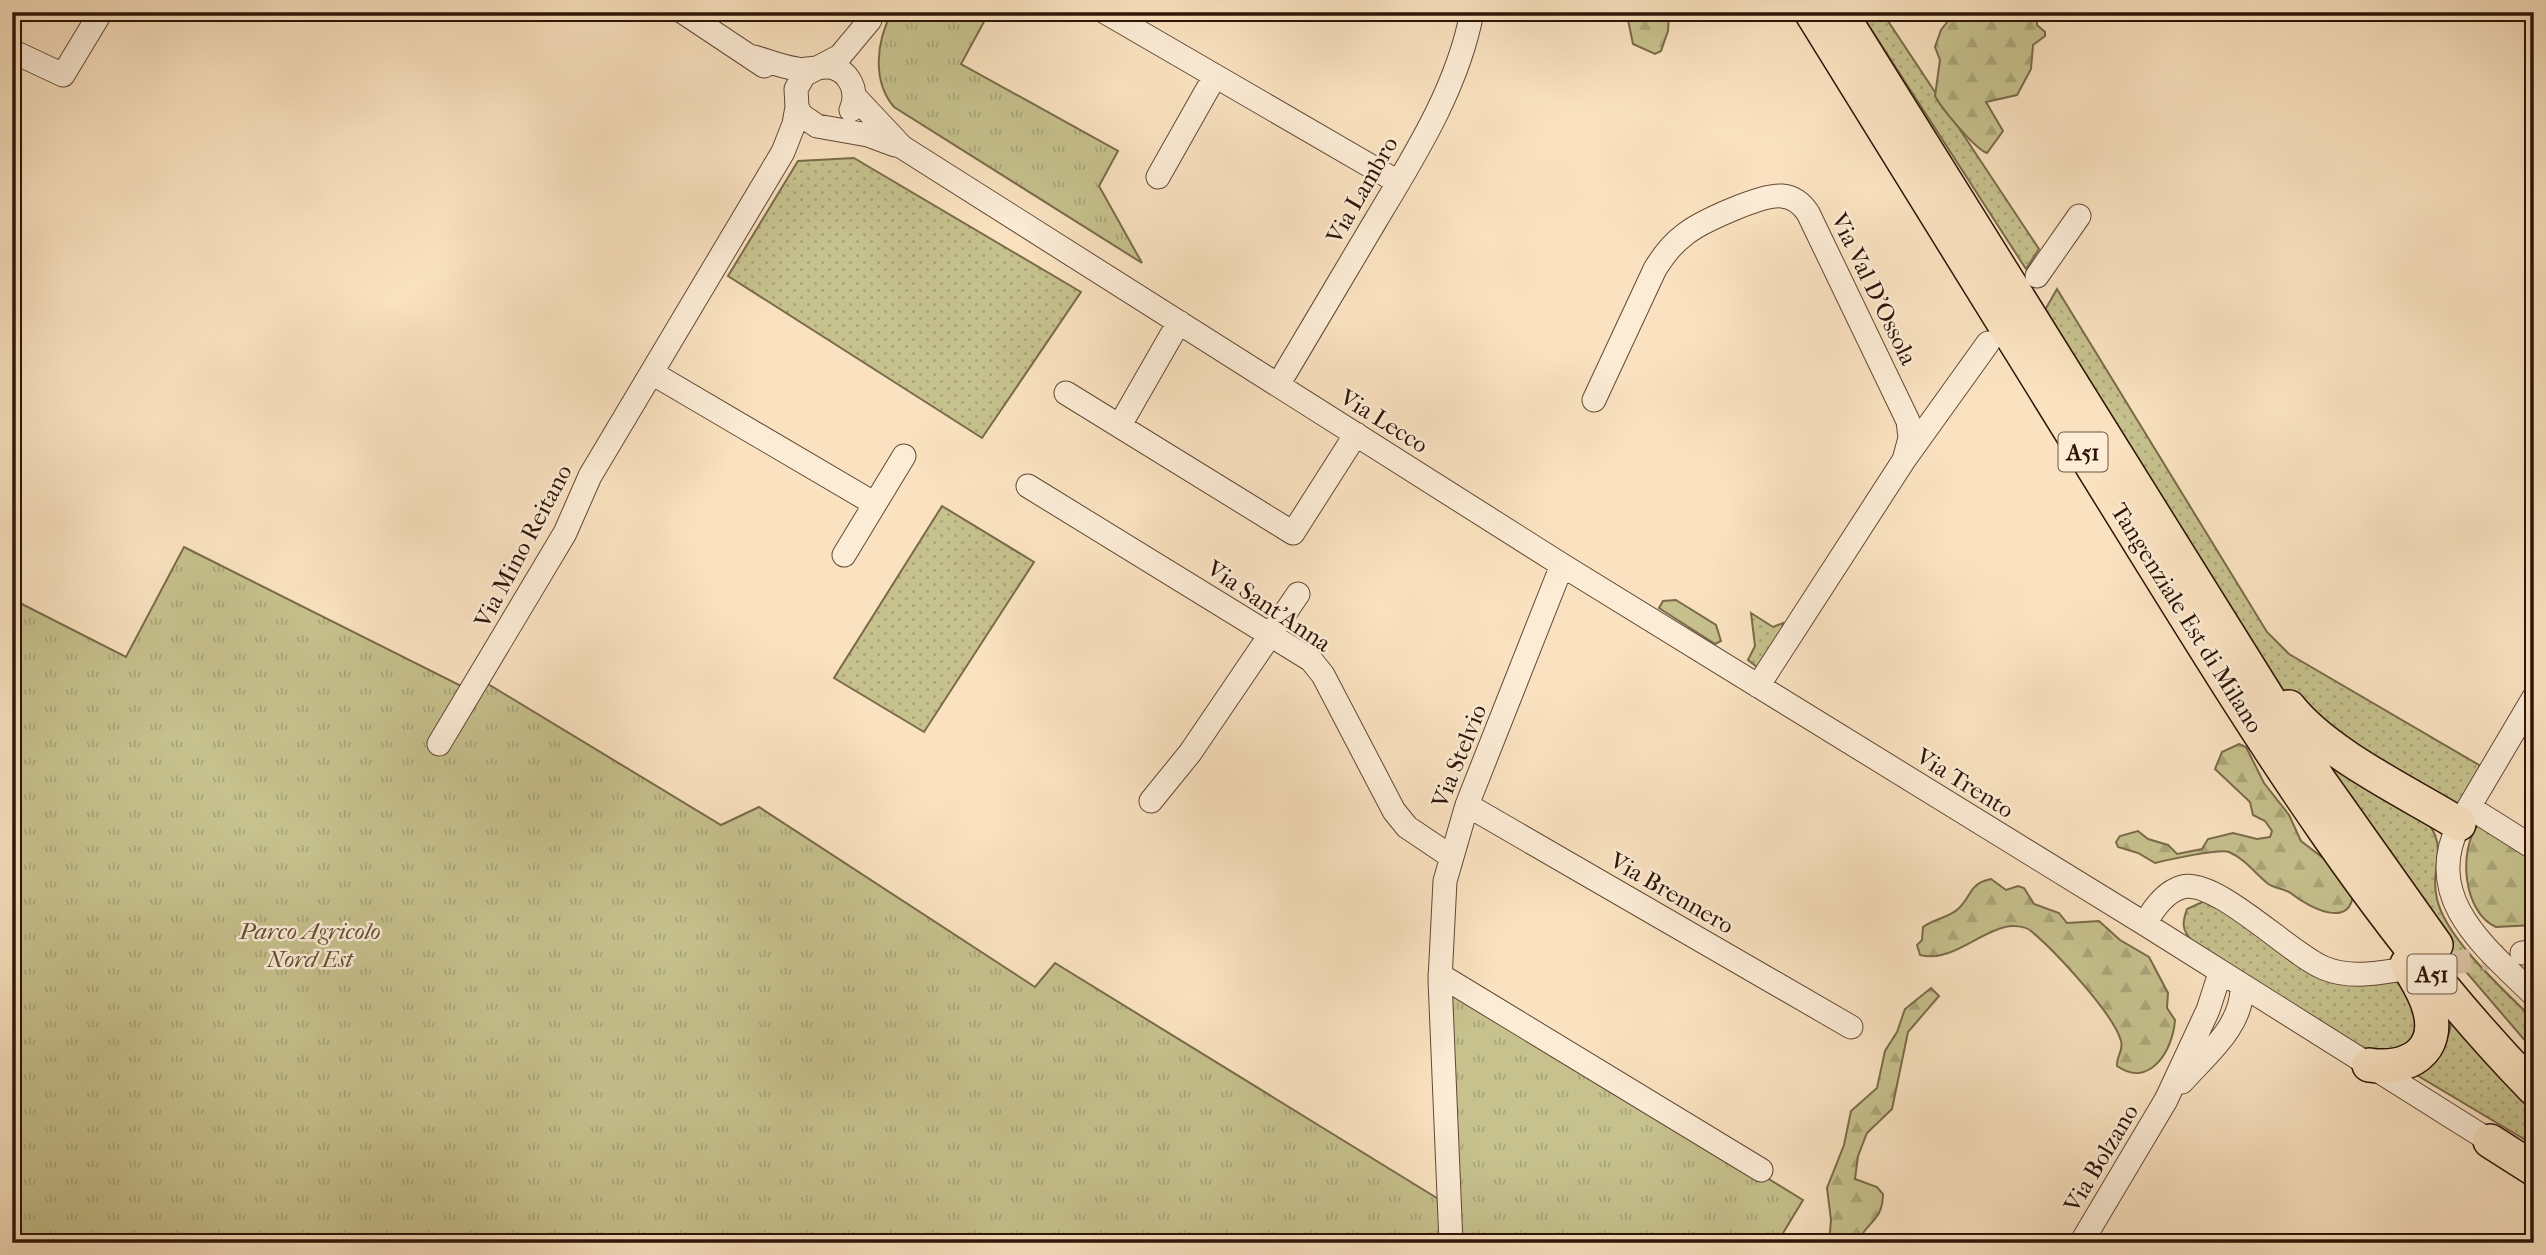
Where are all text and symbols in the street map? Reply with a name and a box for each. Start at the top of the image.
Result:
street label: Via Lambro [1320,131,1404,249]
street label: Via Val D'Ossola [1825,207,1923,370]
street label: Via Lecco [1334,382,1433,459]
road number: A51 [2058,432,2108,472]
street label: Via Mino Reitano [468,460,578,633]
street label: Tangenziale Est di Milano [2105,498,2269,738]
street label: Via Sant'Anna [1201,554,1337,658]
street label: Via Stelvio [1425,700,1492,813]
street label: Via Trento [1910,741,2019,824]
street label: Via Brennero [1604,846,1739,940]
park label: Parco Agricolo Nord Est [238,917,381,973]
road number: A51 [2408,954,2456,993]
street label: Via Bolzano [2057,1099,2144,1218]

